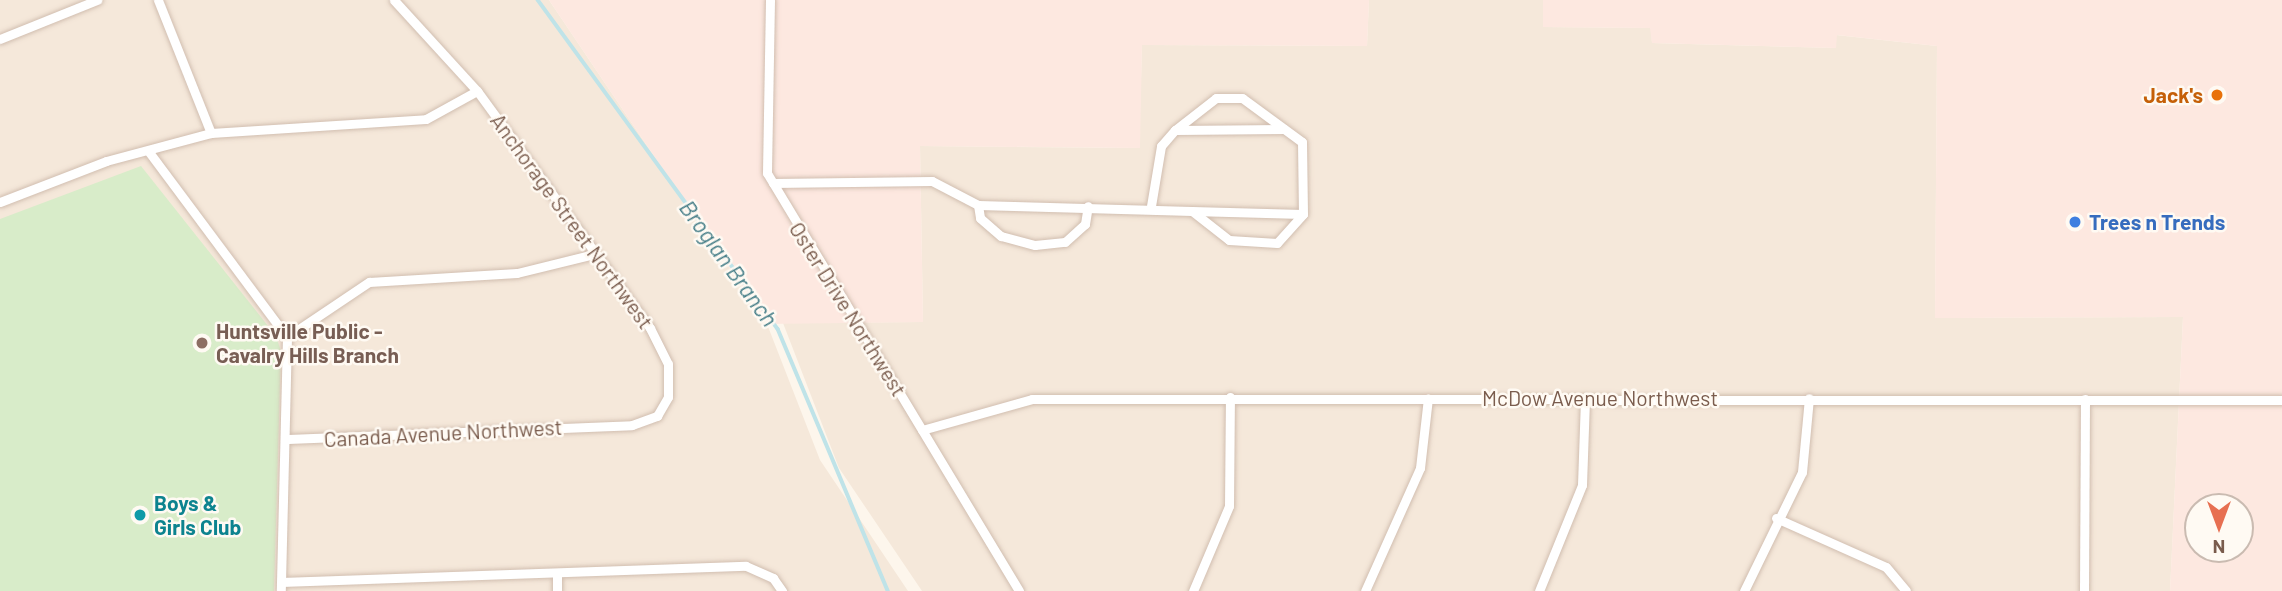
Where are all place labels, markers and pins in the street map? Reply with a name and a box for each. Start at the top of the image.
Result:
place label: Jack's [2144,82,2203,108]
marker: Jack's [2209,87,2225,103]
place label: Trees n Trends [2089,209,2225,235]
marker: Trees n Trends [2067,214,2083,230]
place label: Huntsville Public - Cavalry Hills Branch [216,318,399,368]
marker: Huntsville Public - Cavalry Hills Branch [194,335,210,351]
place label: Boys & Girls Club [154,490,241,540]
marker: Boys & Girls Club [132,507,148,523]

